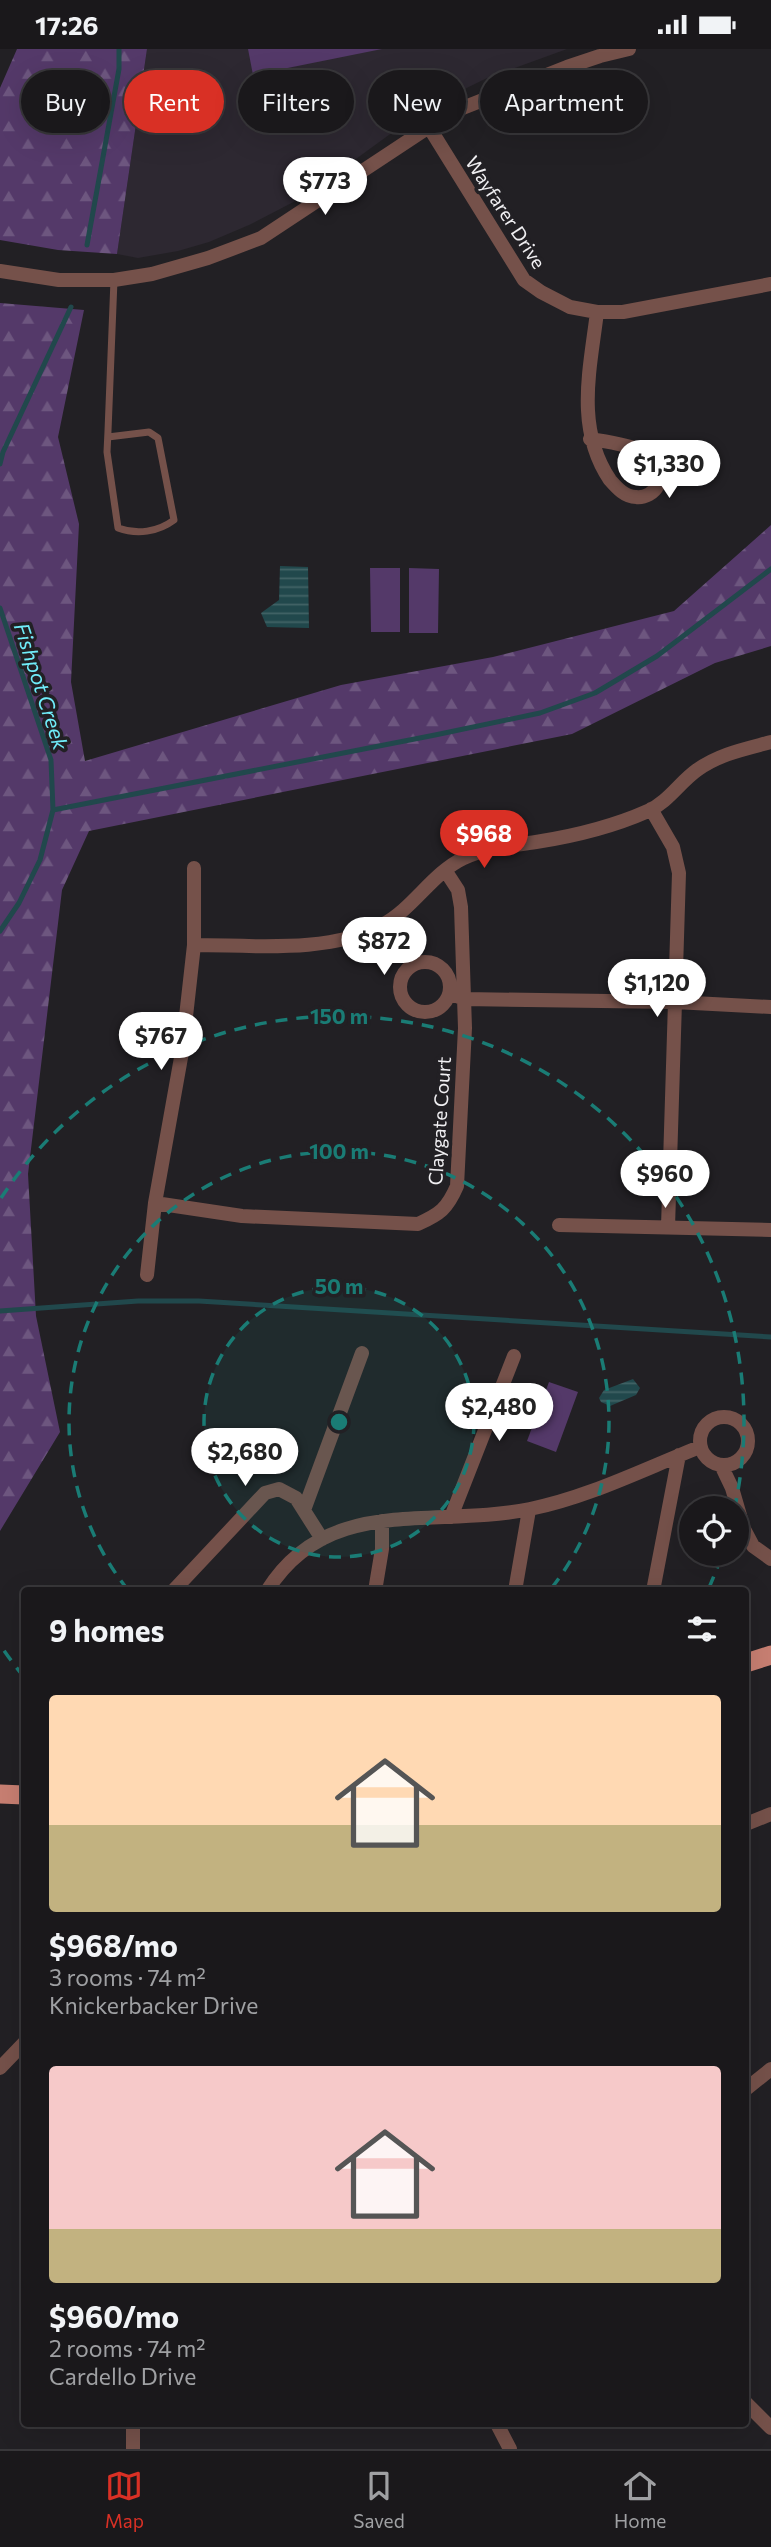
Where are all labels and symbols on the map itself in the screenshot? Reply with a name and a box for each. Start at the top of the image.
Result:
street label: Wayfarer Drive [461,151,551,273]
pin: $773 [284,157,366,217]
pin: $1,330 [612,441,726,500]
water label: Fishpot Creek [10,619,75,753]
pin: $968 [443,811,525,870]
pin: $872 [343,918,425,977]
pin: $1,120 [600,960,714,1019]
text: 150 m [310,1003,368,1028]
pin: $767 [120,1013,202,1072]
street label: Claygate Court [423,1056,455,1186]
text: 100 m [309,1138,369,1163]
pin: $960 [624,1151,706,1210]
text: 50 m [315,1273,363,1298]
pin: $2,480 [442,1383,556,1443]
centre of rings [327,1410,351,1434]
pin: $2,680 [188,1429,302,1488]

